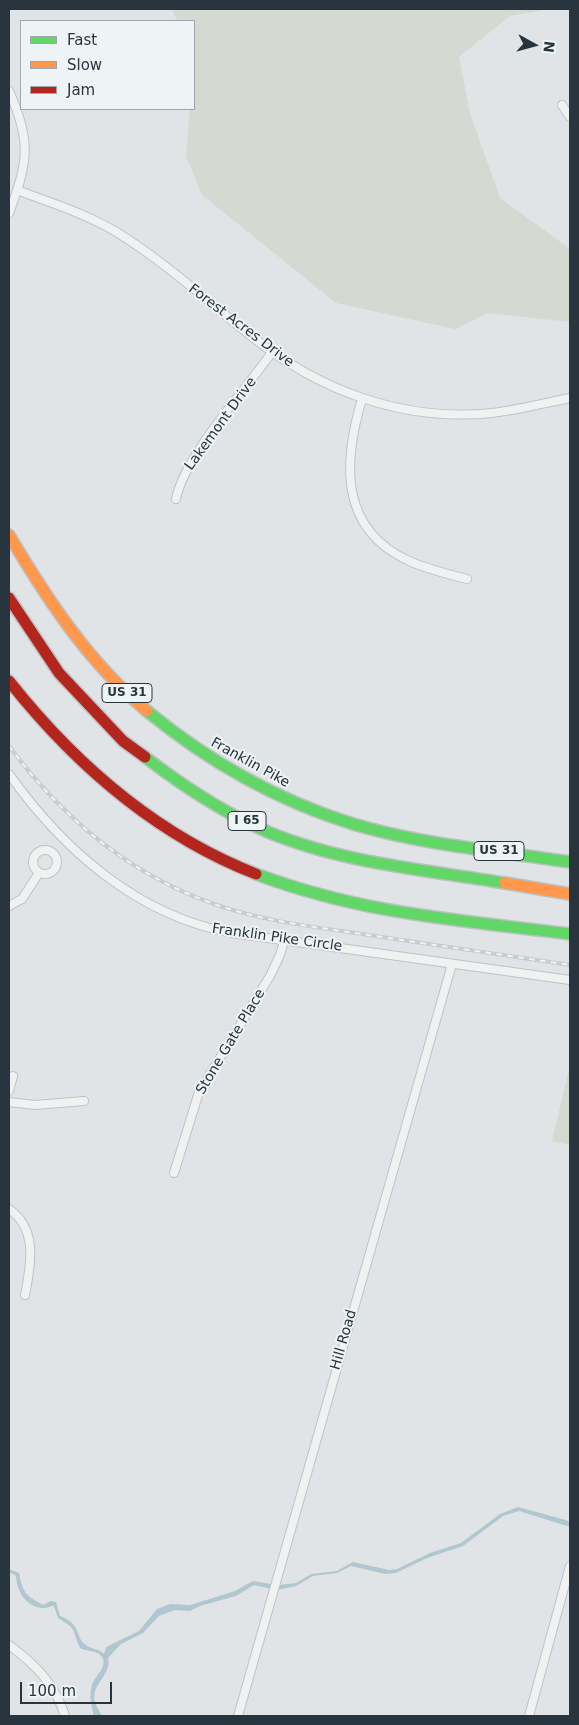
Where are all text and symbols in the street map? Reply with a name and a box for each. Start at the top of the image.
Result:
legend [20,20,195,110]
north arrow [509,20,559,70]
text: Fast [67,31,97,49]
text: N [540,40,558,54]
text: Slow [67,56,102,74]
text: Jam [67,81,95,99]
street label: Forest Acres Drive [185,281,297,371]
street label: Lakemont Drive [182,374,260,474]
road number: US 31 [102,684,152,702]
street label: Franklin Pike [208,734,292,792]
road number: I 65 [228,811,266,830]
road number: US 31 [474,841,524,860]
street label: Franklin Pike Circle [211,921,343,955]
street label: Stone Gate Place [193,986,269,1098]
street label: Hill Road [327,1308,361,1372]
scale bar [22,1672,115,1704]
text: 100 m [28,1682,76,1700]

